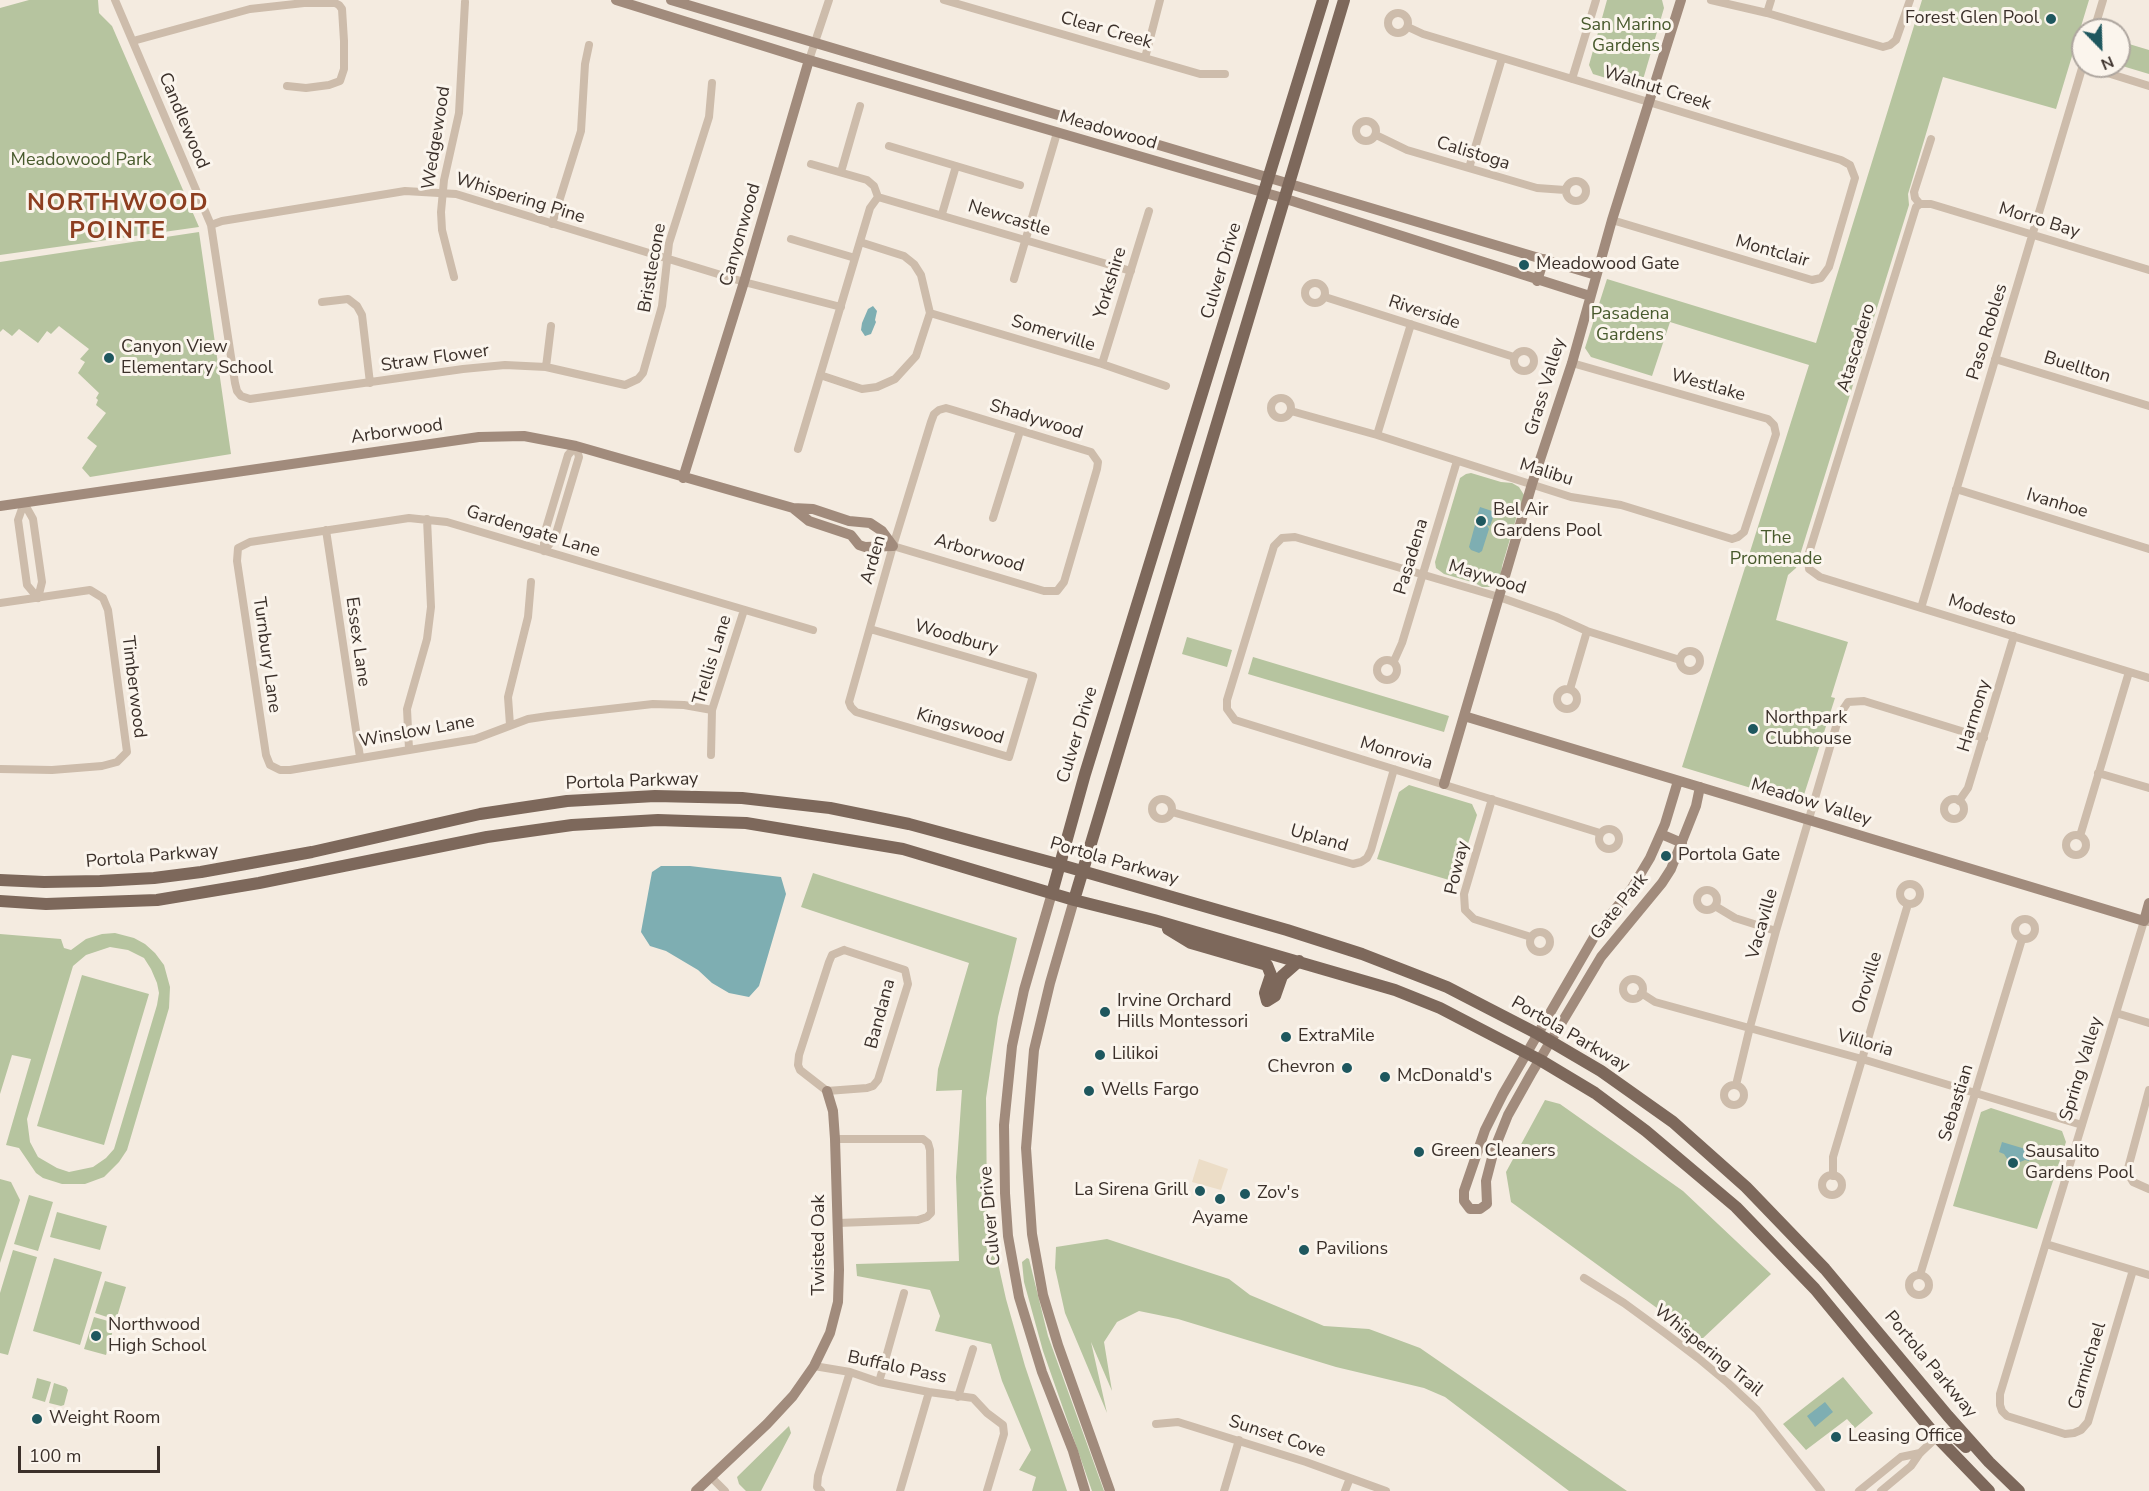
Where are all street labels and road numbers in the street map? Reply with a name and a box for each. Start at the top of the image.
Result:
street label: Clear Creek [1058,8,1154,54]
street label: Walnut Creek [1601,62,1713,116]
street label: Candlewood [153,70,213,172]
street label: Wedgewood [418,85,456,191]
street label: Meadowood [1057,107,1159,155]
street label: Calistoga [1434,133,1512,175]
street label: Whispering Pine [453,169,587,229]
street label: Canyonwood [716,181,766,289]
street label: Newcastle [965,196,1053,242]
street label: Morro Bay [1996,198,2082,244]
street label: Culver Drive [1197,220,1247,322]
street label: Bristlecone [635,222,671,314]
street label: Montclair [1733,231,1811,273]
street label: Yorkshire [1090,245,1132,321]
street label: Paso Robles [1963,281,2013,383]
street label: Riverside [1385,291,1463,335]
street label: Atascadero [1833,301,1881,395]
street label: Somerville [1008,311,1098,357]
street label: Grass Valley [1521,336,1571,438]
street label: Straw Flower [380,341,490,377]
street label: Buellton [2041,348,2113,388]
street label: Westlake [1668,365,1748,407]
street label: Shadywood [987,396,1085,444]
street label: Arborwood [350,415,444,449]
street label: Malibu [1517,455,1575,491]
street label: Ivanhoe [2024,484,2090,524]
street label: Gardengate Lane [463,501,603,563]
street label: Pasadena [1390,516,1434,598]
street label: Arborwood [932,530,1026,578]
street label: Arden [857,533,891,587]
street label: Maywood [1446,556,1528,600]
street label: Modesto [1945,590,2019,632]
street label: Turnbury Lane [247,596,285,714]
street label: Essex Lane [340,596,374,688]
street label: Trellis Lane [689,613,737,707]
street label: Woodbury [912,616,1000,660]
street label: Timberwood [116,635,150,739]
street label: Harmony [1954,677,1996,755]
street label: Culver Drive [1053,684,1103,786]
street label: Kingswood [914,704,1006,750]
street label: Winslow Lane [358,711,476,753]
street label: Monrovia [1357,733,1435,775]
street label: Portola Parkway [565,769,699,795]
street label: Meadow Valley [1748,774,1874,832]
street label: Upland [1288,820,1350,858]
street label: Portola Parkway [1047,833,1181,891]
street label: Poway [1441,839,1475,897]
street label: Portola Parkway [85,840,219,874]
street label: Gate Park [1587,870,1653,944]
street label: Vacaville [1743,886,1783,962]
street label: Oroville [1848,949,1888,1017]
street label: Bandana [861,977,901,1051]
street label: Portola Parkway [1507,992,1633,1078]
street label: Spring Valley [2056,1014,2108,1124]
street label: Villoria [1834,1026,1896,1062]
street label: Sebastian [1935,1062,1979,1144]
street label: Culver Drive [976,1165,1006,1267]
street label: Twisted Oak [809,1195,831,1295]
street label: Whispering Trail [1649,1300,1767,1402]
street label: Portola Parkway [1879,1307,1981,1423]
street label: Carmichael [2064,1320,2112,1412]
street label: Buffalo Pass [845,1347,949,1389]
street label: Sunset Cove [1226,1411,1328,1463]

